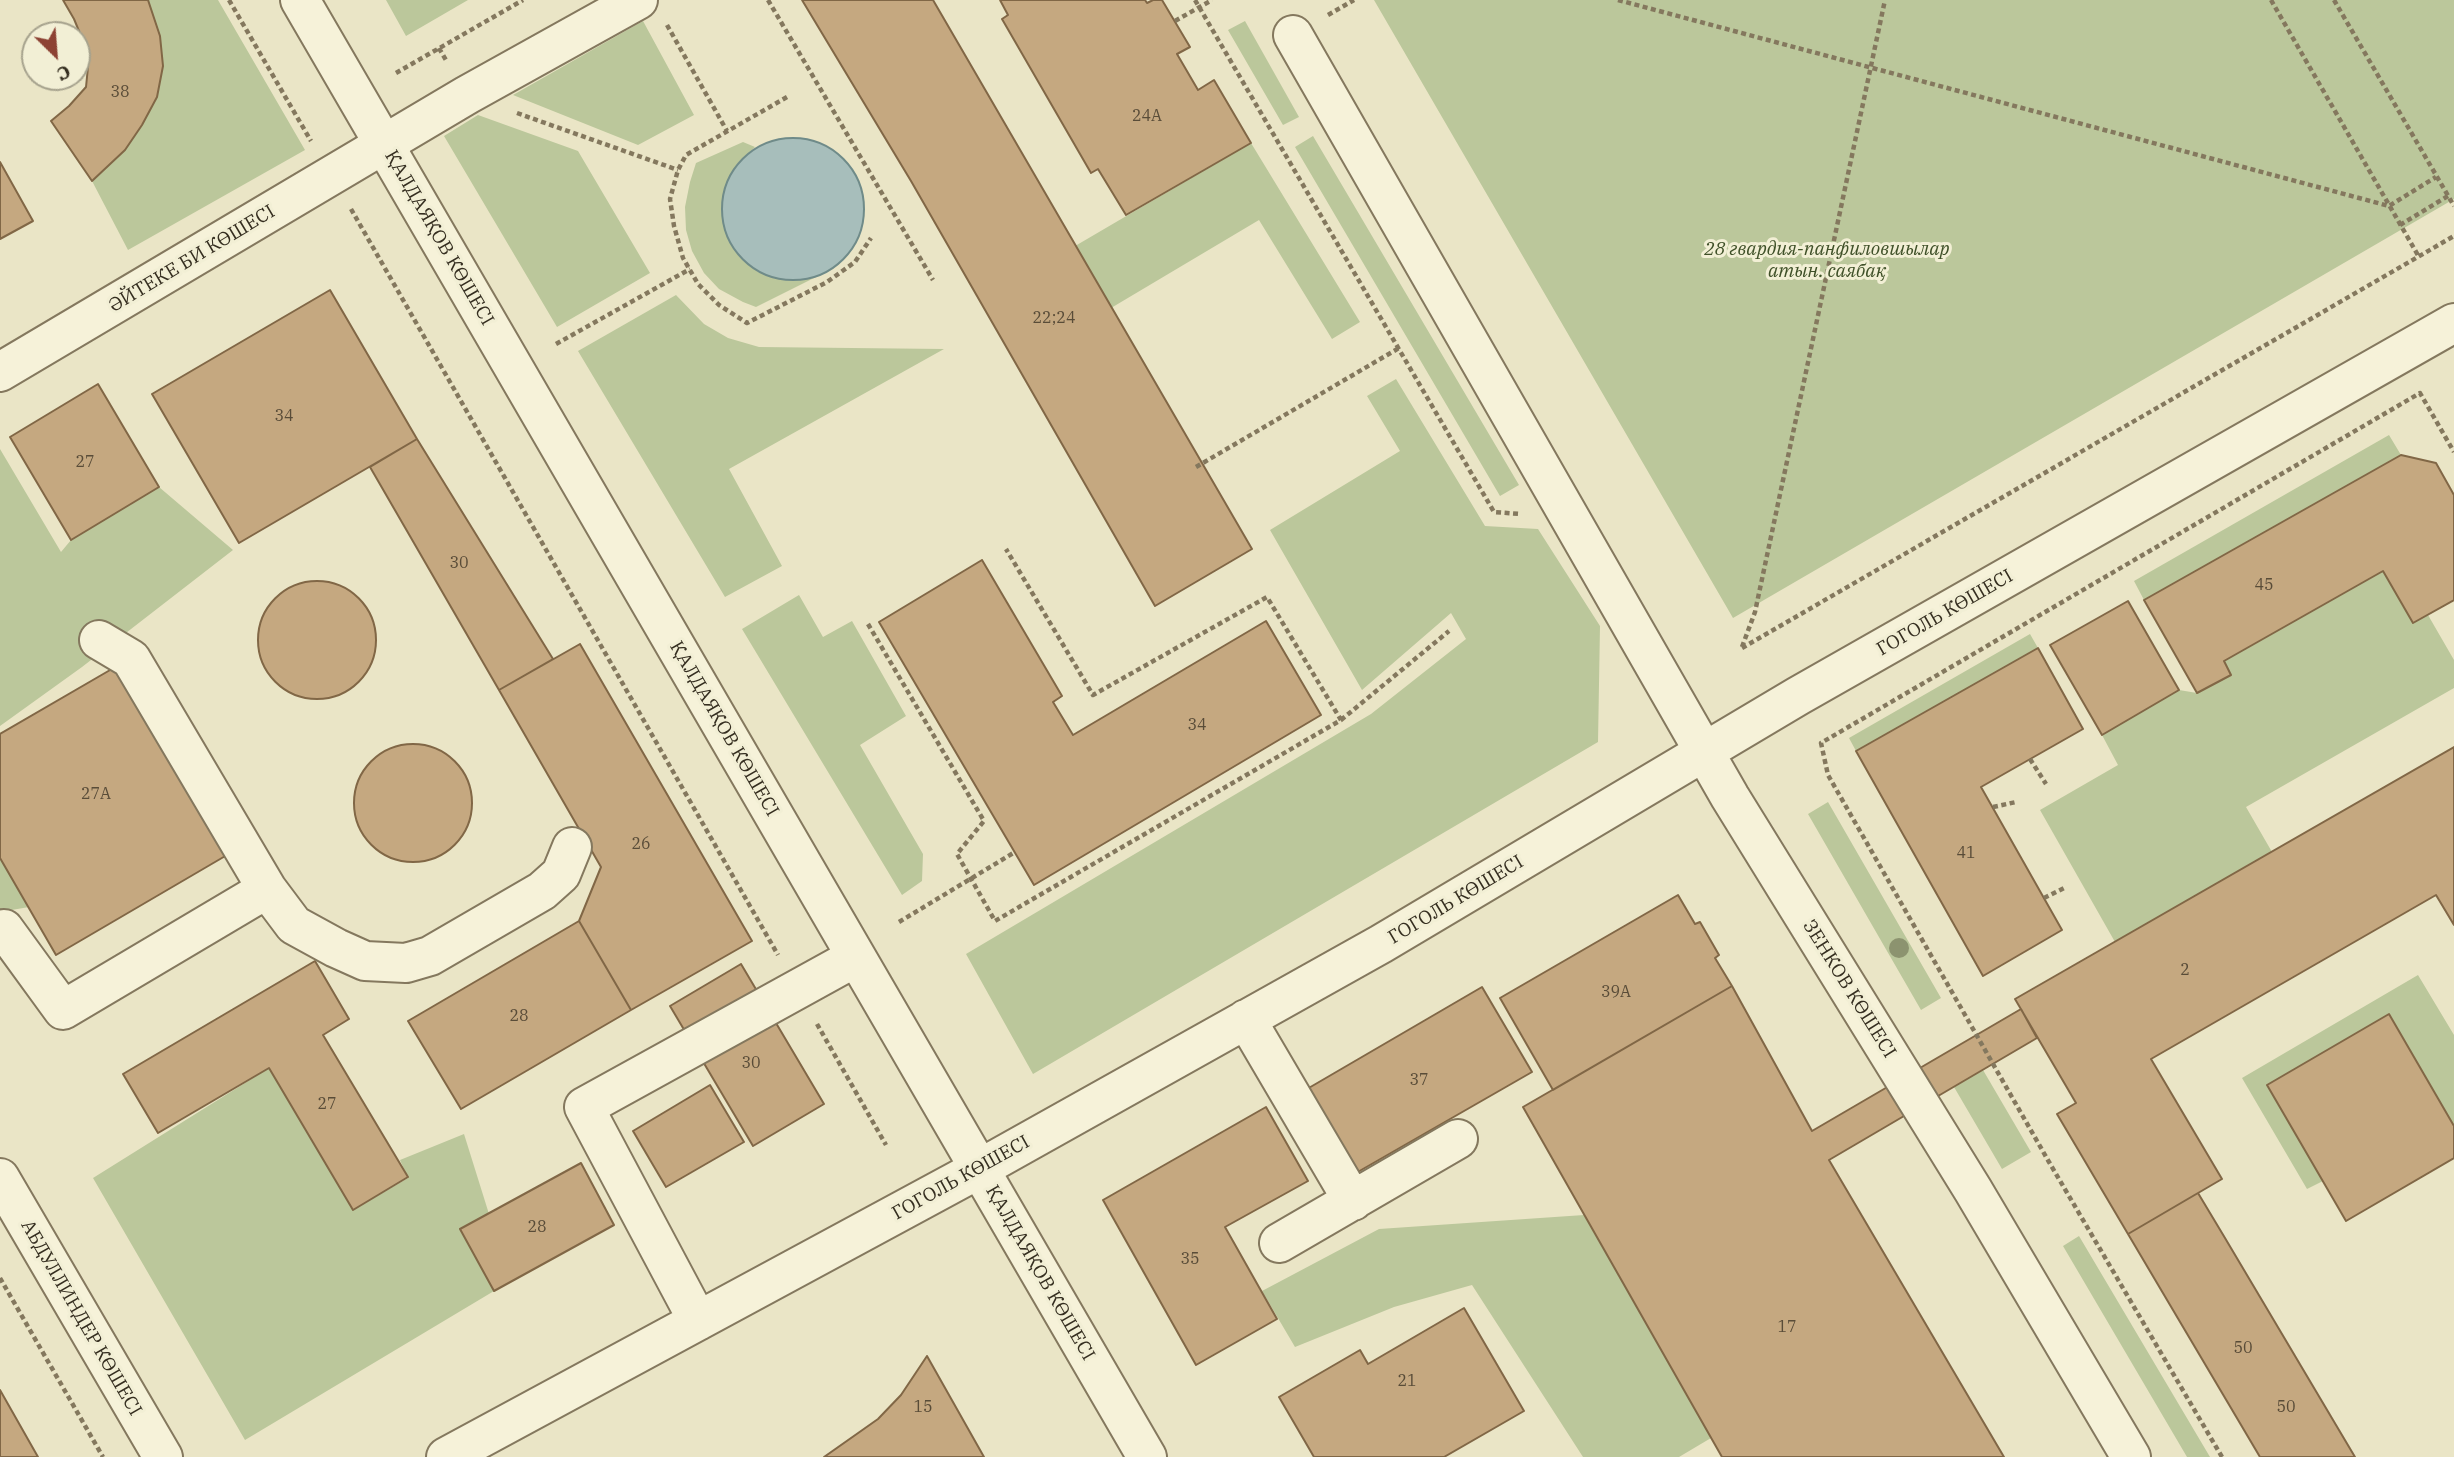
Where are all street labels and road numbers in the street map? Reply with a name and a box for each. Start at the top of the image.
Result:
street label: ҚАЛДАЯҚОВ КӨШЕСІ [379,146,499,330]
street label: ӘЙТЕКЕ БИ КӨШЕСІ [105,200,279,318]
street label: ГОГОЛЬ КӨШЕСІ [1873,565,2017,661]
street label: ҚАЛДАЯҚОВ КӨШЕСІ [664,637,784,821]
street label: ГОГОЛЬ КӨШЕСІ [1384,851,1528,949]
street label: ЗЕНКОВ КӨШЕСІ [1797,916,1901,1062]
street label: ГОГОЛЬ КӨШЕСІ [888,1131,1034,1225]
street label: ҚАЛДАЯҚОВ КӨШЕСІ [980,1181,1100,1365]
street label: АБДУЛЛИНДЕР КӨШЕСІ [16,1216,146,1420]

